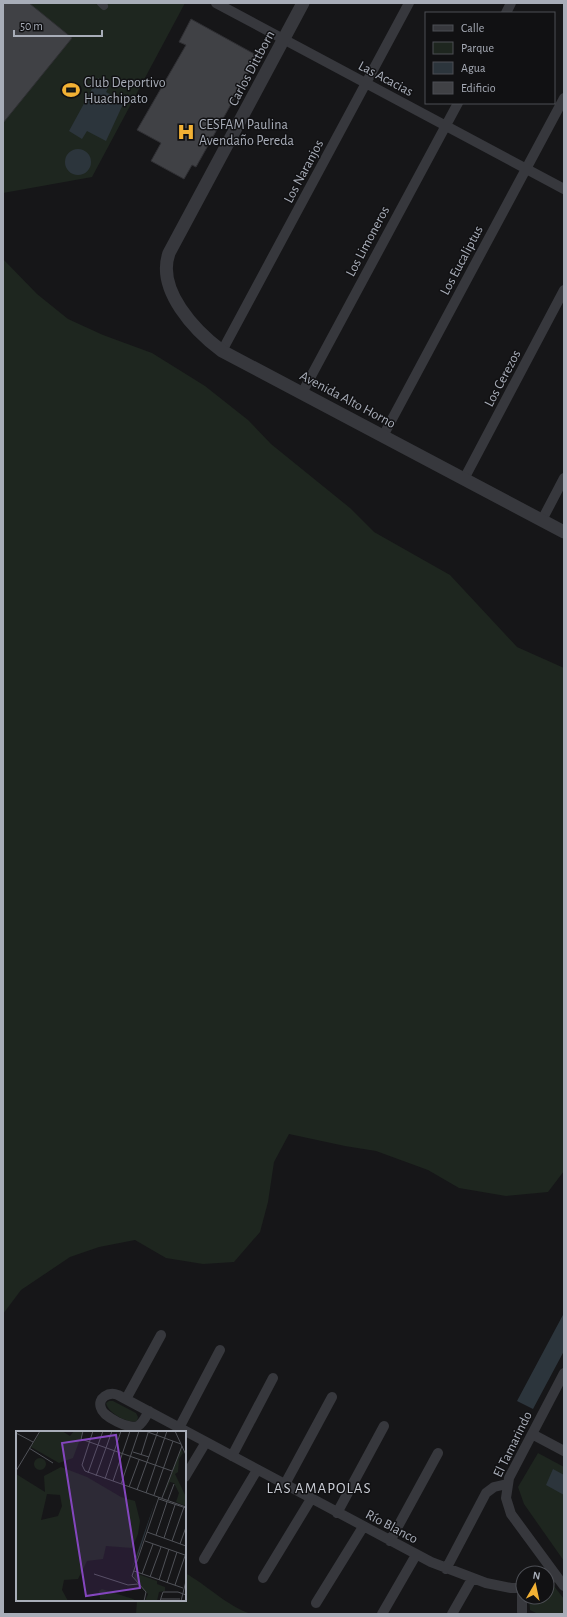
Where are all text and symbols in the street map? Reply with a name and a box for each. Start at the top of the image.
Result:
scale bar [14,12,102,38]
legend [425,12,555,104]
text: 50 m [20,20,43,32]
text: Calle [461,22,484,34]
street label: Carlos Dittborn [226,29,278,108]
text: Parque [461,42,494,54]
street label: Las Acacias [356,59,415,99]
text: Agua [461,62,486,74]
place label: Club Deportivo Huachipato [84,76,166,106]
sports icon: Club Deportivo Huachipato [61,80,81,100]
text: Edificio [461,82,496,94]
place label: CESFAM Paulina Avendaño Pereda [199,118,295,148]
hospital icon: CESFAM Paulina Avendaño Pereda [176,122,196,142]
street label: Los Naranjos [281,138,326,205]
street label: Los Limoneros [344,204,392,279]
street label: Los Eucaliptus [438,224,486,297]
street label: Los Cerezos [482,348,524,409]
street label: Avenida Alto Horno [297,369,398,431]
street label: El Tamarindo [491,1409,535,1480]
inset map [16,1431,186,1601]
district label: LAS AMAPOLAS [267,1481,371,1496]
street label: Río Blanco [363,1507,420,1547]
north arrow [515,1565,555,1605]
text: N [532,1570,541,1582]

